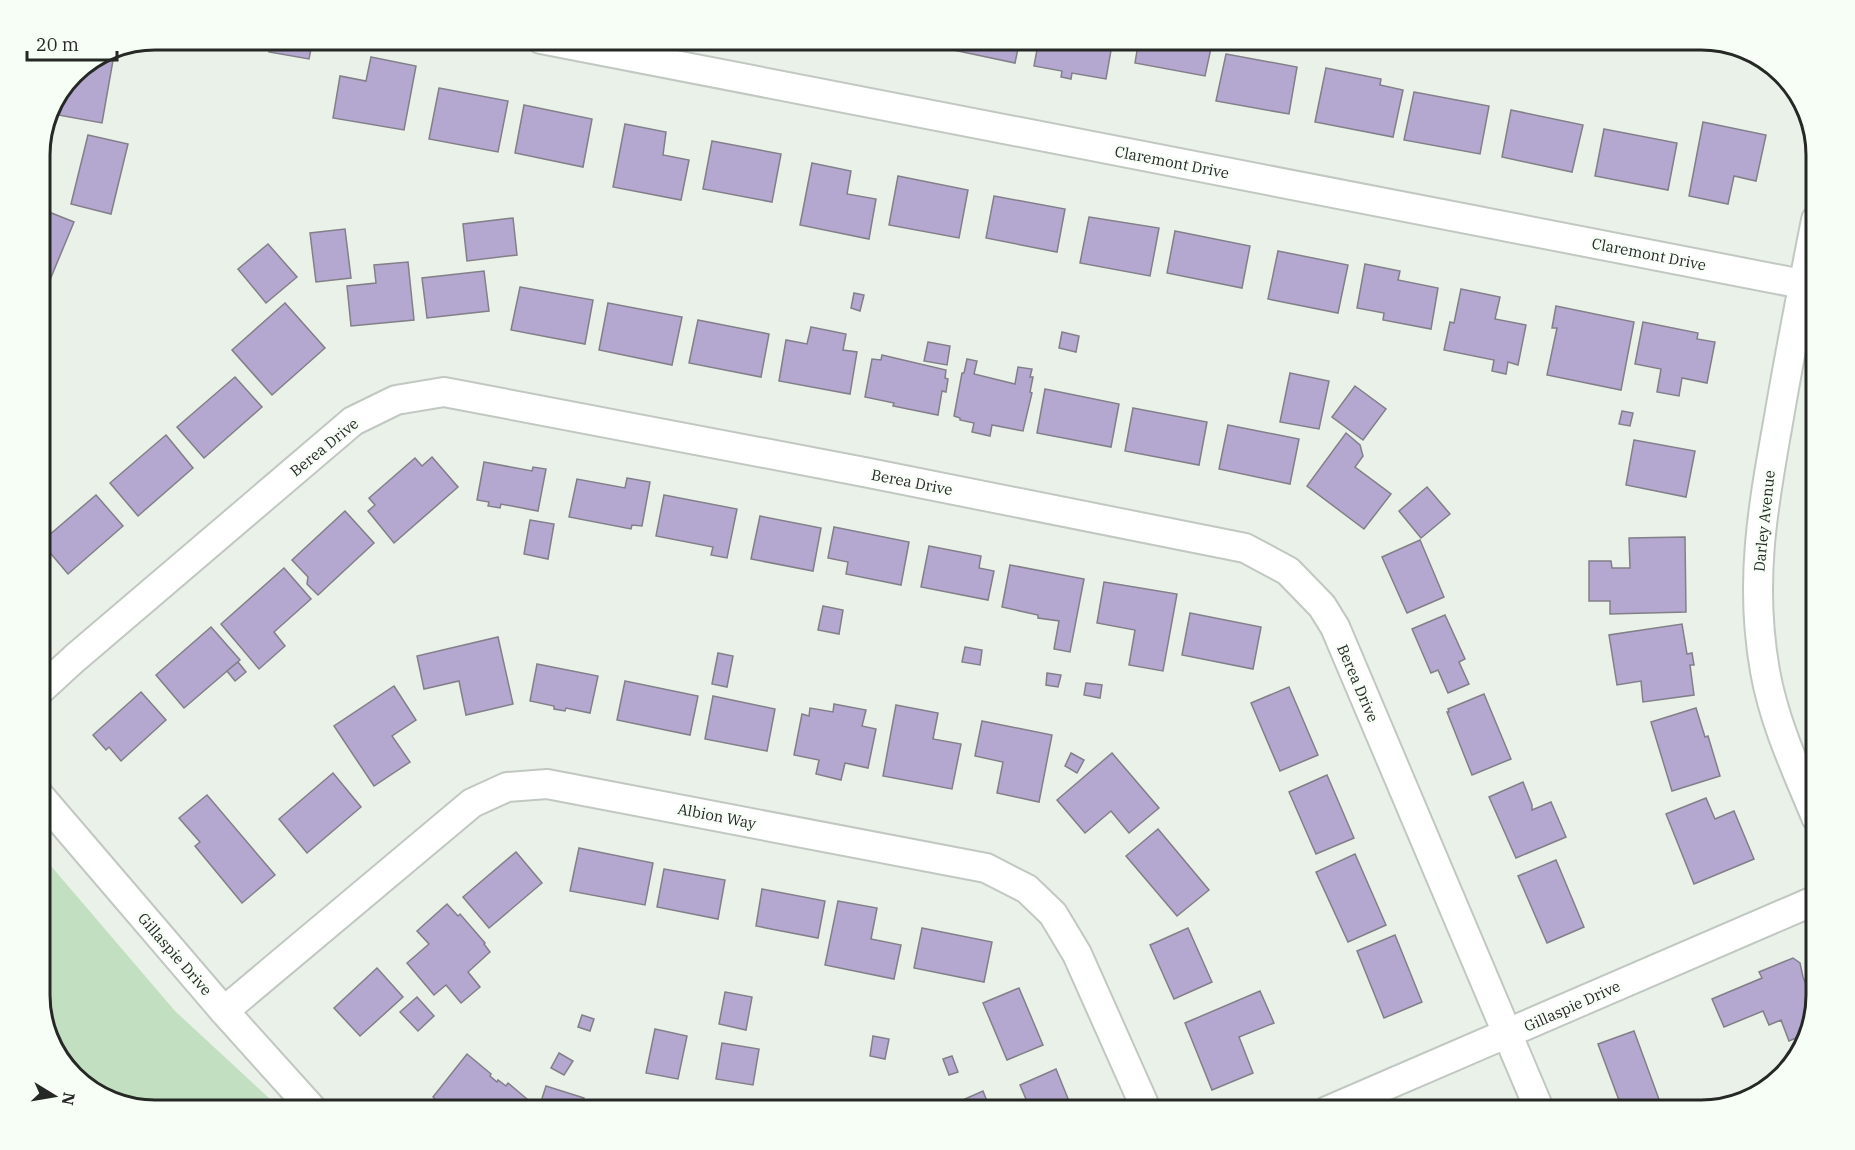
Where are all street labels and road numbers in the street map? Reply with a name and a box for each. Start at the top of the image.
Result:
street label: Claremont Drive [1113,142,1231,182]
street label: Claremont Drive [1590,234,1708,274]
street label: Berea Drive [286,414,362,480]
street label: Berea Drive [870,465,954,499]
street label: Darley Avenue [1749,469,1779,573]
street label: Berea Drive [1333,641,1383,725]
street label: Albion Way [676,799,758,833]
street label: Gillaspie Drive [134,909,216,999]
street label: Gillaspie Drive [1521,976,1623,1036]

